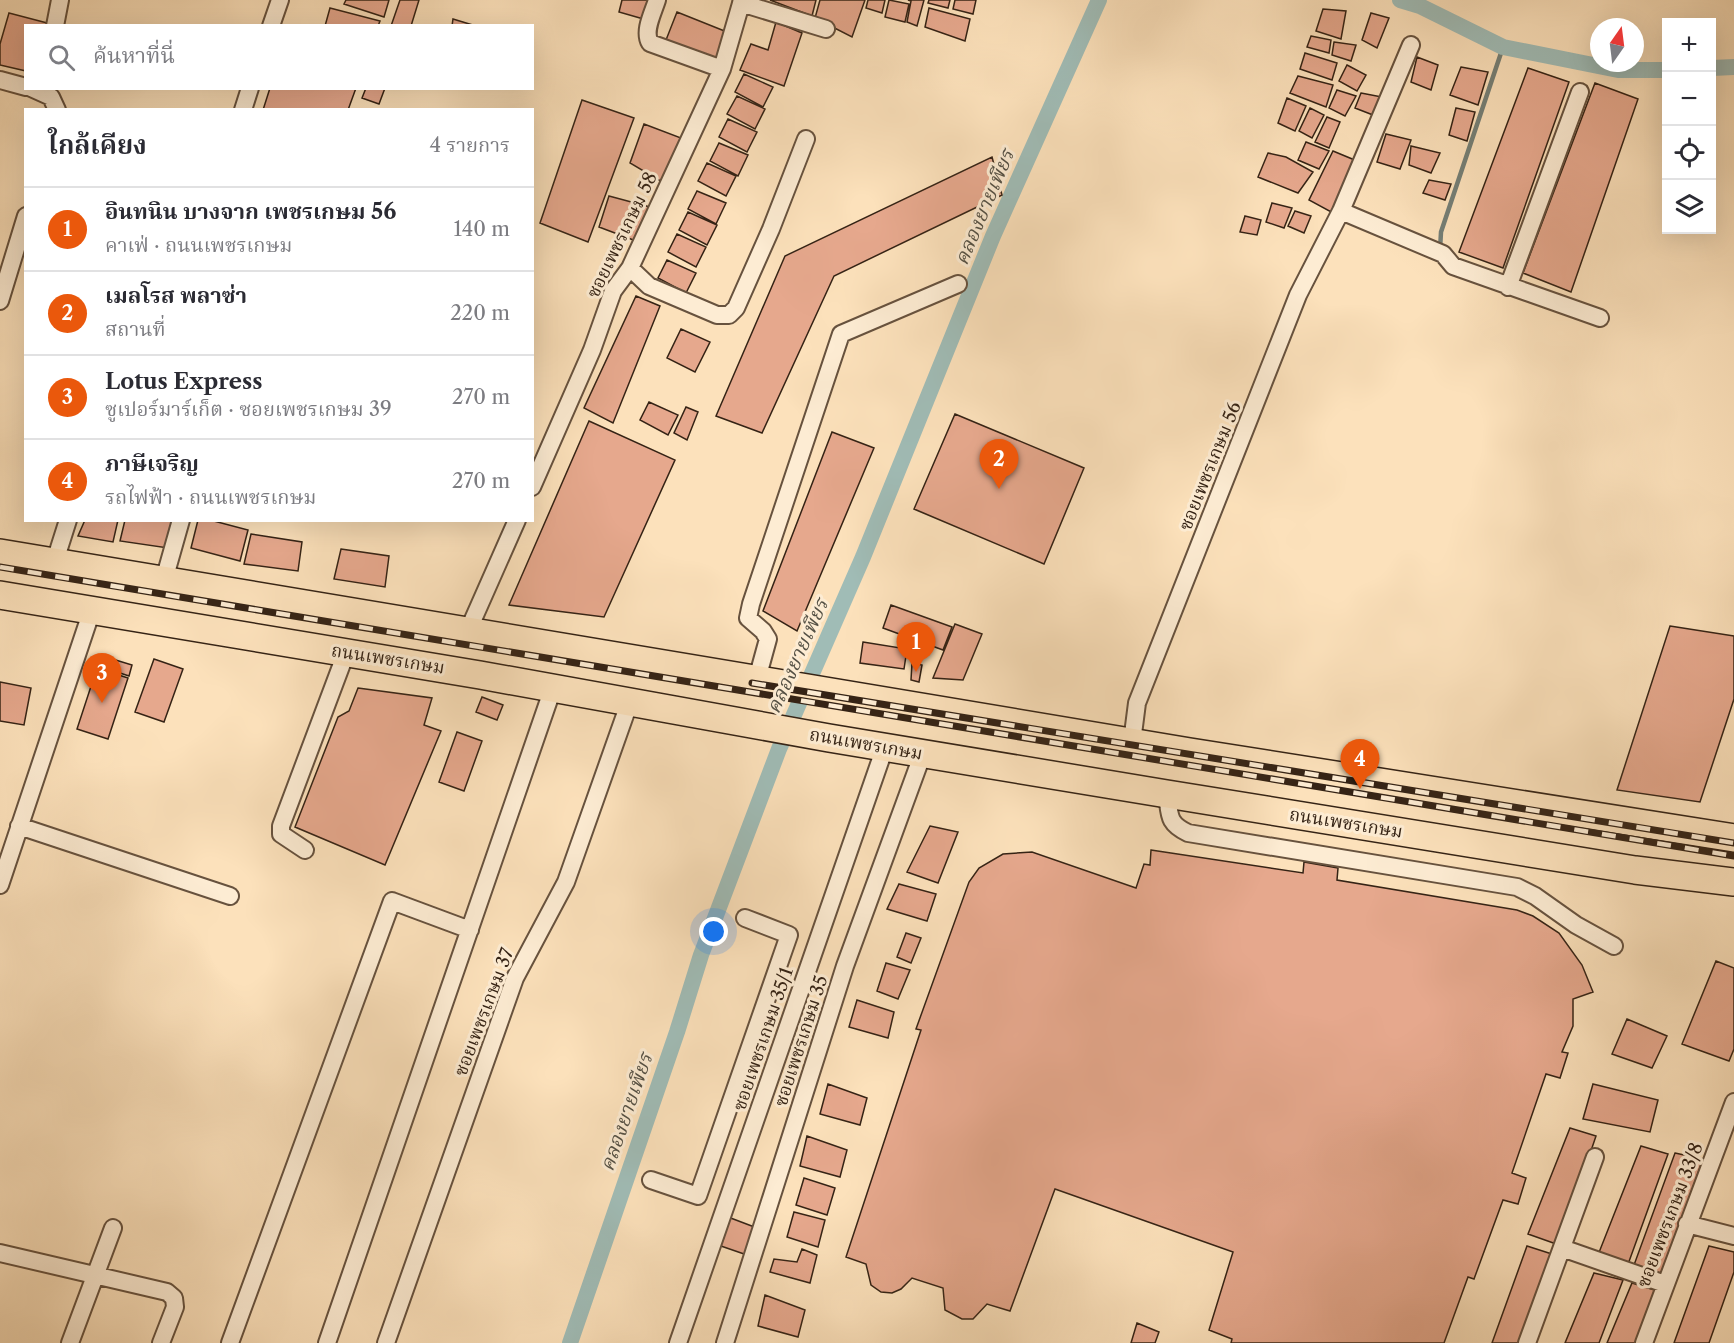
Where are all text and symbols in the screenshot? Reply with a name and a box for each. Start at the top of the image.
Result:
north arrow [1590,18,1644,72]
map controls [1662,18,1716,234]
button: + [1662,18,1716,72]
search box [24,24,534,90]
icon: search [45,41,78,74]
text: ค้นหาที่นี่ [93,42,175,69]
button: − [1662,72,1716,126]
button: locate [1662,126,1716,180]
text: ใกล้เคียง [48,129,147,161]
text: 4 รายการ [429,133,510,157]
water label: คลองยายเพียร [949,144,1020,268]
street label: ซอยเพชรเกษม 58 [582,169,662,301]
button: layers [1662,180,1716,234]
text: อินทนิน บางจาก เพชรเกษม 56 [105,198,396,225]
text: 1 [63,217,72,241]
text: 140 m [453,217,510,241]
text: คาเฟ่ · ถนนเพชรเกษม [105,233,292,257]
text: เมลโรส พลาซ่า [105,282,247,309]
text: 2 [62,301,73,325]
text: 220 m [450,301,510,325]
text: สถานที่ [105,317,166,341]
text: Lotus Express [105,368,262,395]
text: 3 [62,385,73,409]
text: 270 m [452,385,510,409]
text: ซูเปอร์มาร์เก็ต · ซอยเพชรเกษม 39 [105,397,392,421]
street label: ซอยเพชรเกษม 56 [1174,398,1246,534]
pin: 2 [980,440,1018,489]
text: ภาษีเจริญ [105,450,199,477]
text: 4 [62,469,73,493]
text: 270 m [452,469,510,493]
text: รถไฟฟ้า · ถนนเพชรเกษม [105,485,316,509]
water label: คลองยายเพียร [761,593,834,717]
pin: 1 [896,622,936,672]
street label: ถนนเพชรเกษม [330,639,446,679]
pin: 3 [82,654,122,703]
street label: ถนนเพชรเกษม [808,723,924,765]
pin: 4 [1340,740,1380,789]
street label: ถนนเพชรเกษม [1288,803,1404,843]
your location [699,917,728,946]
street label: ซอยเพชรเกษม 37 [449,945,519,1079]
street label: ซอยเพชรเกษม 35/1 [728,964,798,1114]
street label: ซอยเพชรเกษม 35 [769,973,833,1109]
water label: คลองยายเพียร [595,1048,658,1174]
street label: ซอยเพชรเกษม 33/8 [1632,1139,1708,1291]

